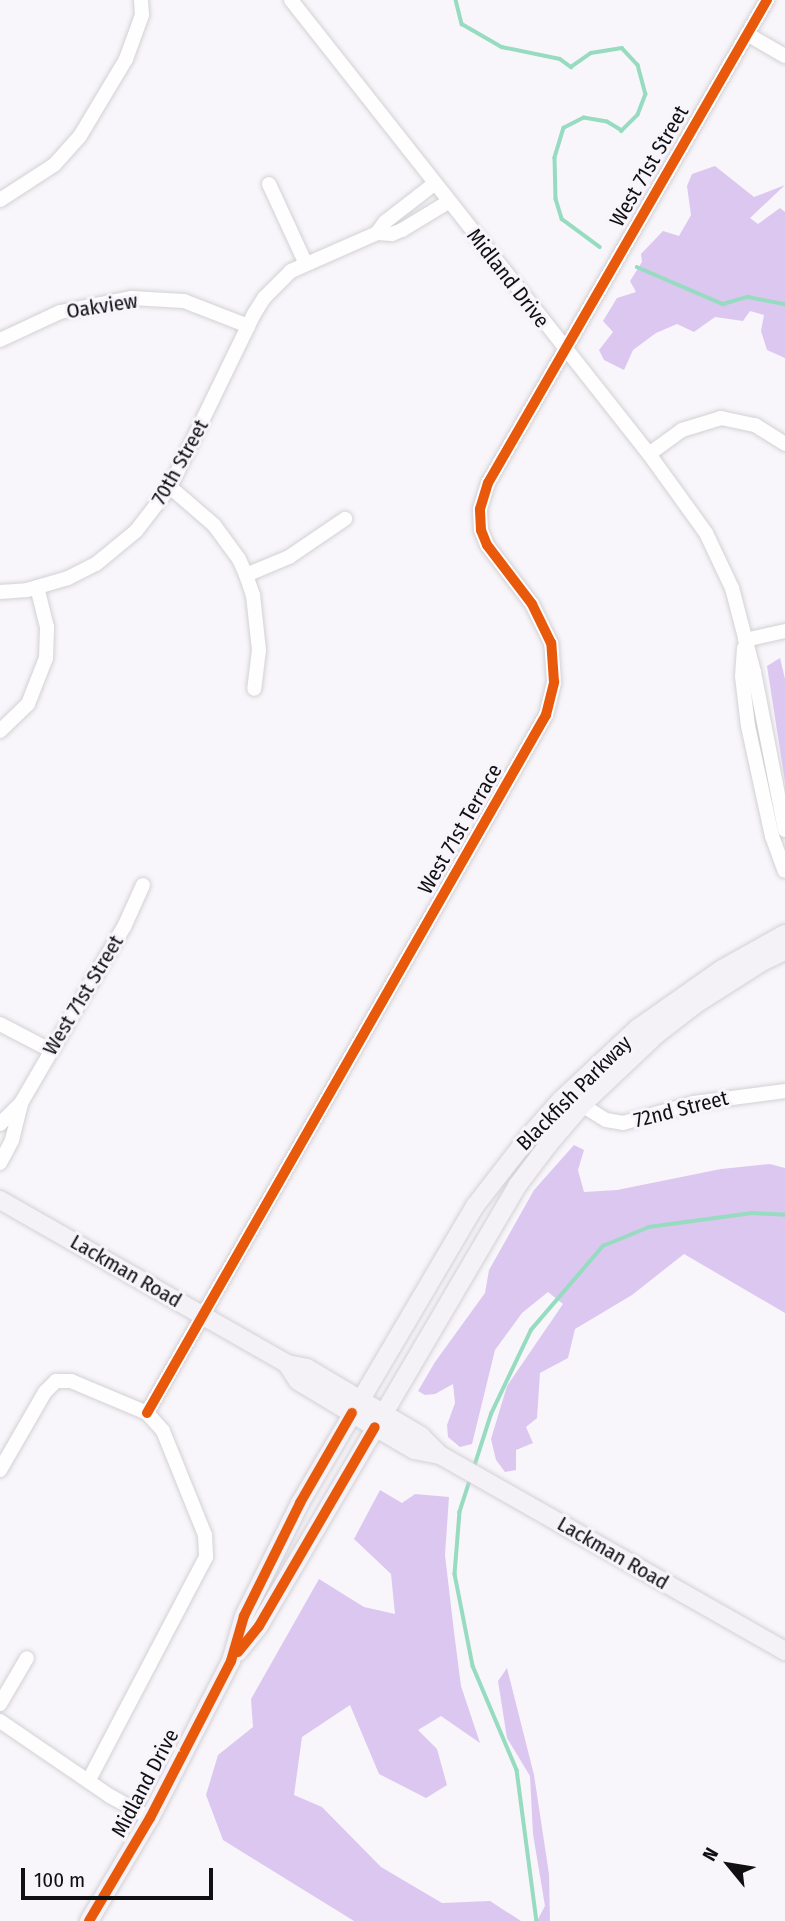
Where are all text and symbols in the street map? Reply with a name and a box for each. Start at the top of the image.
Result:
street label: West 71st Street [604,101,694,231]
street label: Midland Drive [461,223,555,333]
street label: Oakview [65,288,139,324]
street label: 70th Street [146,415,214,509]
street label: West 71st Terrace [413,759,507,899]
street label: West 71st Street [37,930,129,1060]
street label: Blackfish Parkway [511,1030,637,1156]
street label: 72nd Street [631,1085,731,1133]
street label: Lackman Road [66,1229,186,1313]
street label: Lackman Road [553,1511,673,1595]
street label: Midland Drive [106,1725,184,1841]
north arrow [694,1830,764,1900]
text: N [698,1844,723,1865]
scale bar [24,1854,217,1898]
text: 100 m [34,1867,85,1893]

